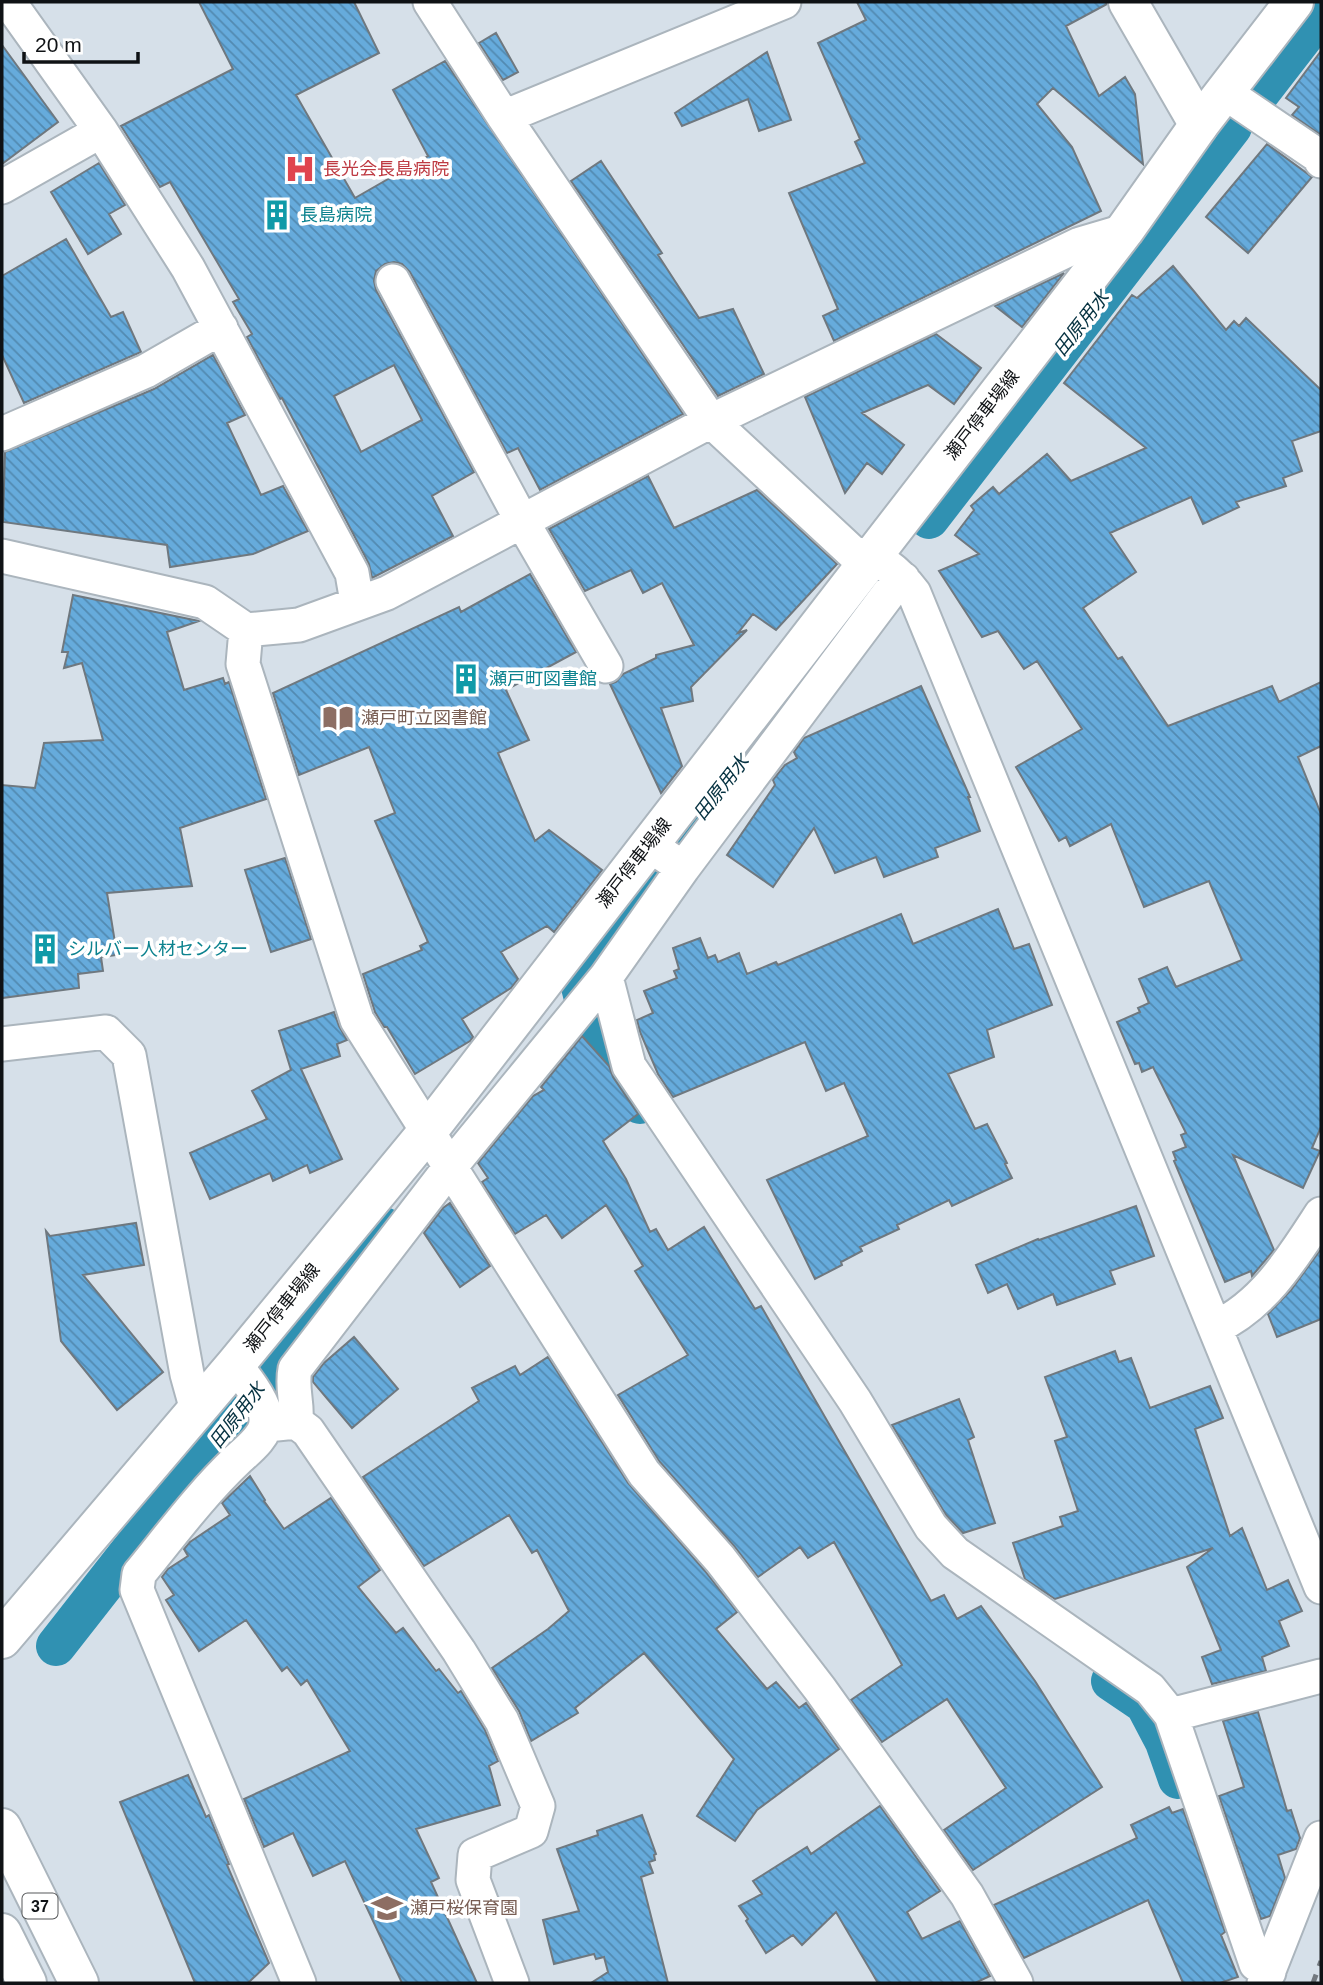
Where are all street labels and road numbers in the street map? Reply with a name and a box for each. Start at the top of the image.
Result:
street label: 瀬戸停車場線 [941,366,1023,464]
street label: 瀬戸停車場線 [593,814,675,912]
street label: 瀬戸停車場線 [240,1260,324,1356]
road number: 37 [22,1894,58,1918]

